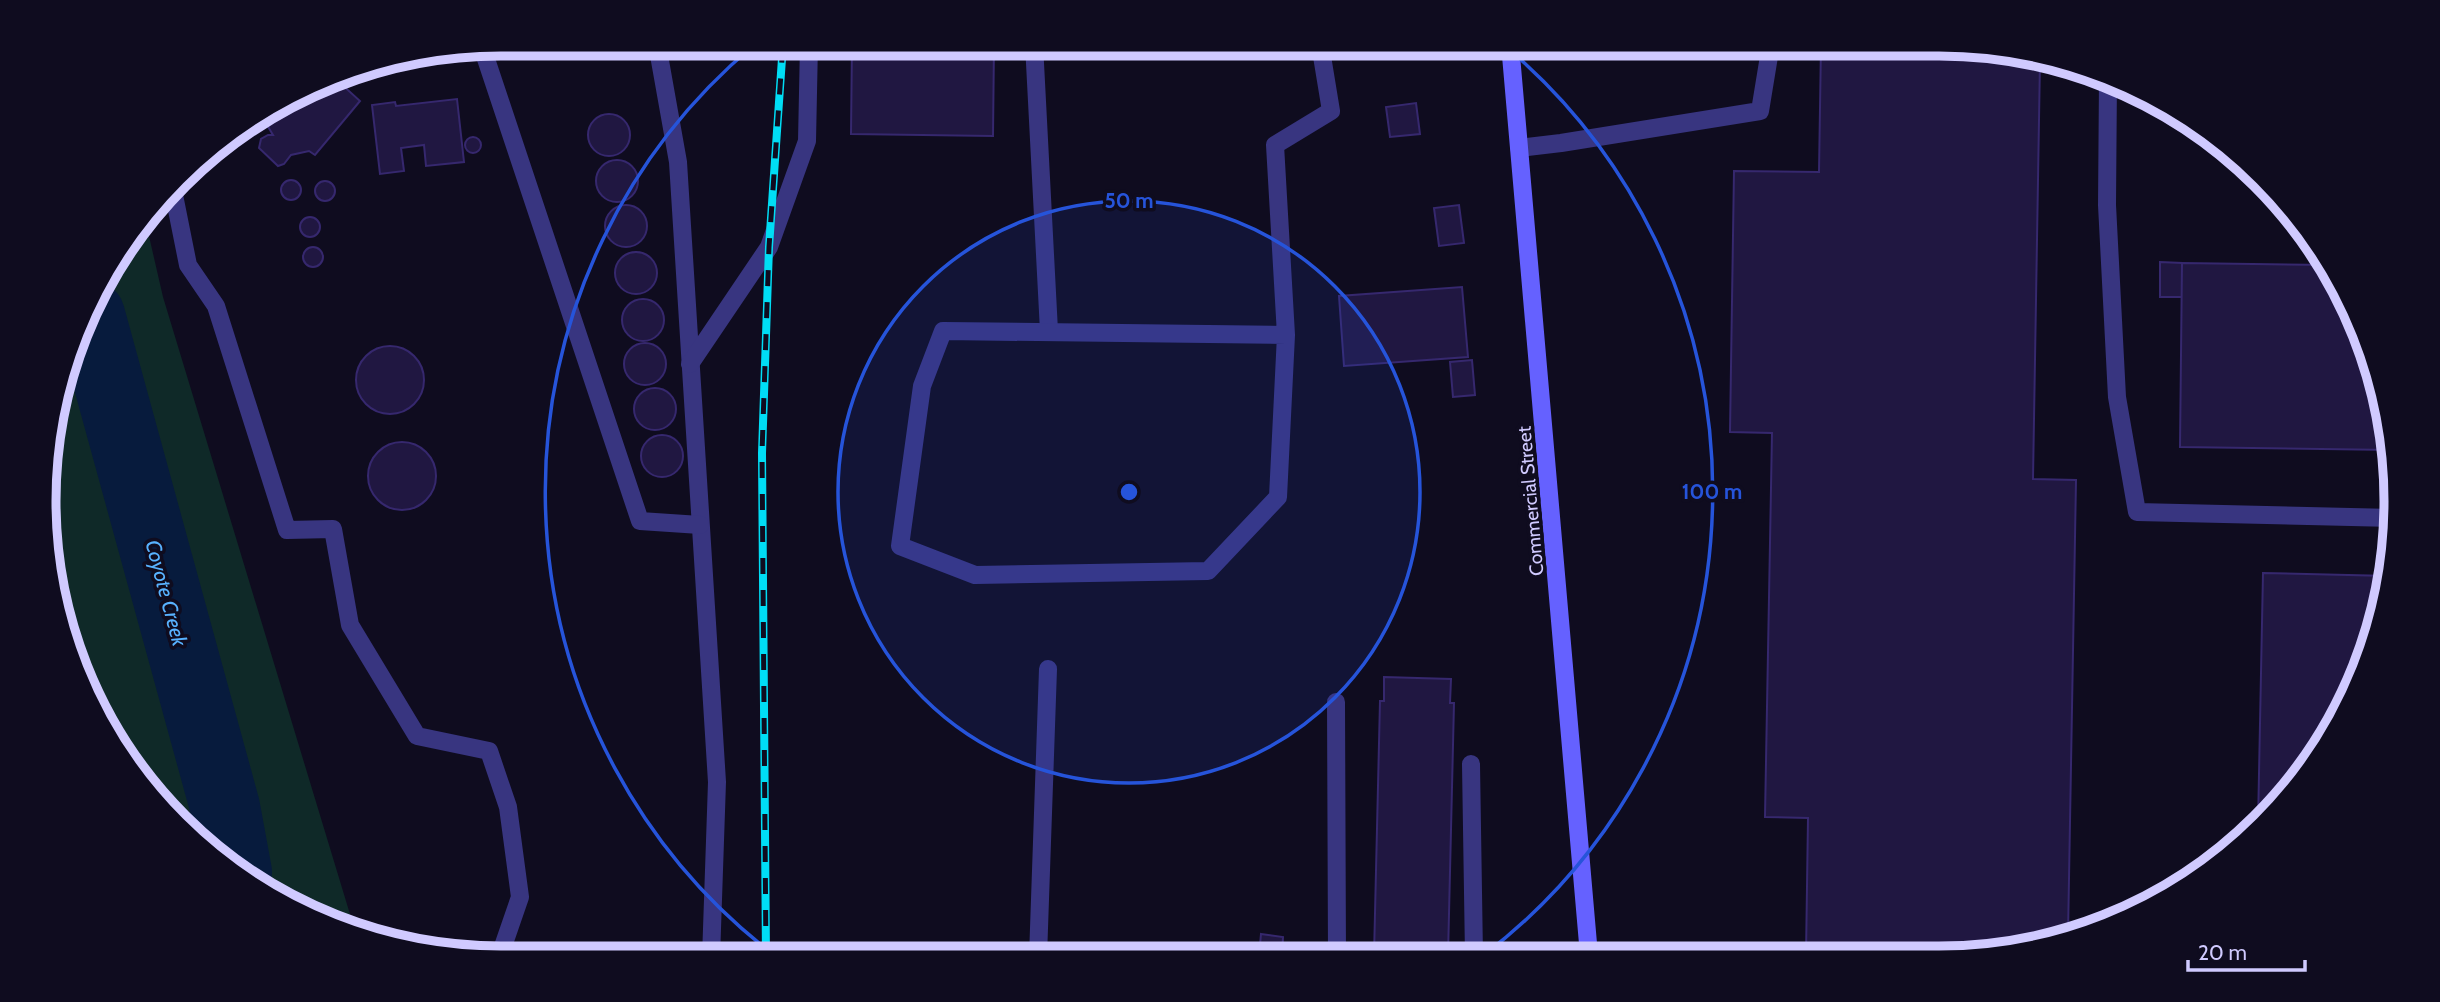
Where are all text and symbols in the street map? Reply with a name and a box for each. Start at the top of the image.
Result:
text: 50 m [1104,188,1154,213]
street label: Commercial Street [1512,425,1548,577]
text: 100 m [1682,479,1742,504]
centre of rings [1117,480,1141,504]
water label: Coyote Creek [140,537,193,650]
scale bar [2188,928,2305,972]
text: 20 m [2198,940,2247,965]

